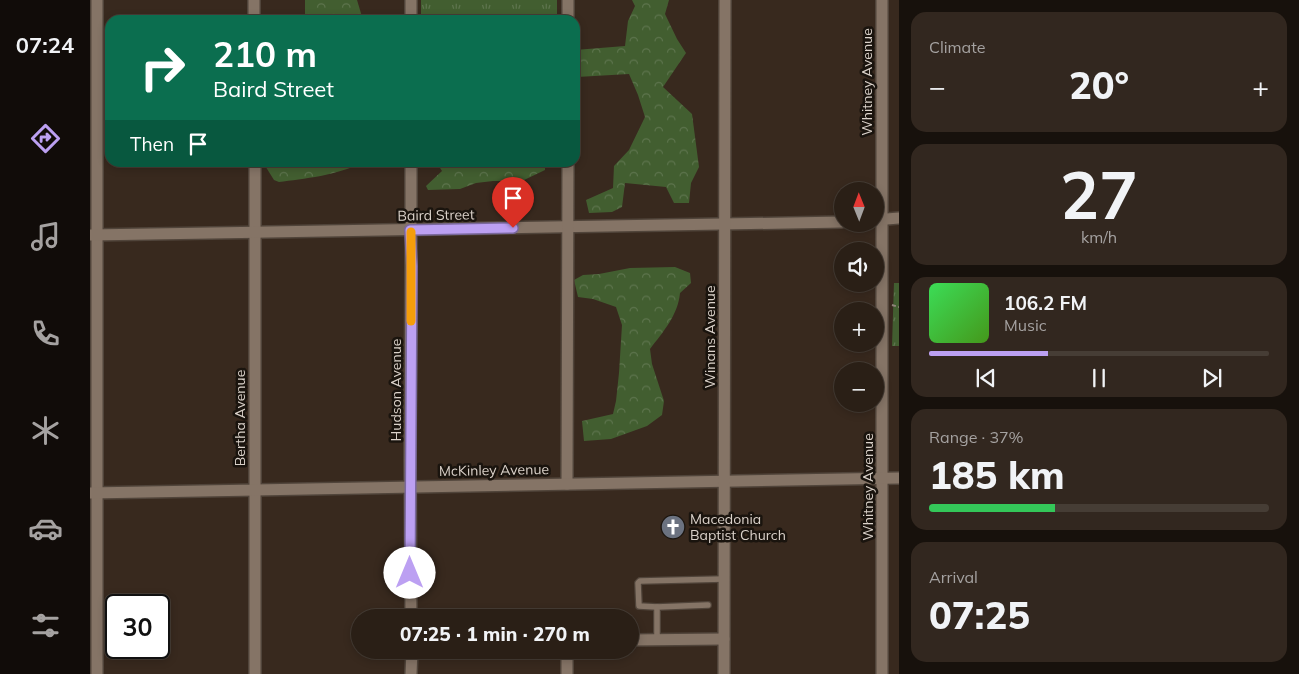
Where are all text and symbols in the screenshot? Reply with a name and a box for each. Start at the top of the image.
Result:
street label: Whitney Avenue [858,28,876,136]
text: 07:24 [16,31,74,59]
text: 210 m [213,32,317,76]
icon: right [130,35,195,100]
text: Climate [929,37,985,57]
text: 20° [1069,61,1129,109]
text: − [929,69,946,104]
text: + [1252,69,1269,104]
text: Baird Street [213,75,334,103]
icon: directions [28,121,63,156]
icon: arrive [184,130,212,158]
text: Then [130,132,174,156]
text: 27 [1060,154,1138,235]
pin [492,177,534,228]
north arrow [834,182,884,232]
map controls [834,182,884,412]
icon: arrive [499,184,527,212]
street label: Baird Street [397,205,475,225]
icon: music [28,219,63,254]
text: km/h [1081,227,1117,247]
button: sound [834,242,884,292]
street label: Winans Avenue [701,285,719,389]
text: 106.2 FM [1004,291,1087,315]
button: + [834,302,884,352]
text: Music [1004,315,1047,335]
icon: phone [28,316,63,351]
street label: Hudson Avenue [387,339,405,441]
button: − [834,362,884,412]
icon: previous [972,364,1000,392]
icon: pause [1085,364,1113,392]
icon: next [1198,364,1226,392]
street label: Bertha Avenue [231,370,249,466]
icon: climate [28,413,63,448]
text: Range · 37% [929,427,1024,447]
street label: Whitney Avenue [859,433,877,541]
text: 185 km [929,451,1065,499]
street label: McKinley Avenue [439,460,549,480]
place label: Macedonia Baptist Church [690,510,786,544]
icon: car [28,511,63,546]
church icon: Macedonia Baptist Church [660,514,686,540]
position arrow [383,546,435,598]
text: Arrival [929,567,978,587]
text: 07:25 [929,591,1030,639]
speed limit sign: 30 [105,594,170,659]
icon: filters [28,608,63,643]
text: 07:25 · 1 min · 270 m [400,622,590,646]

